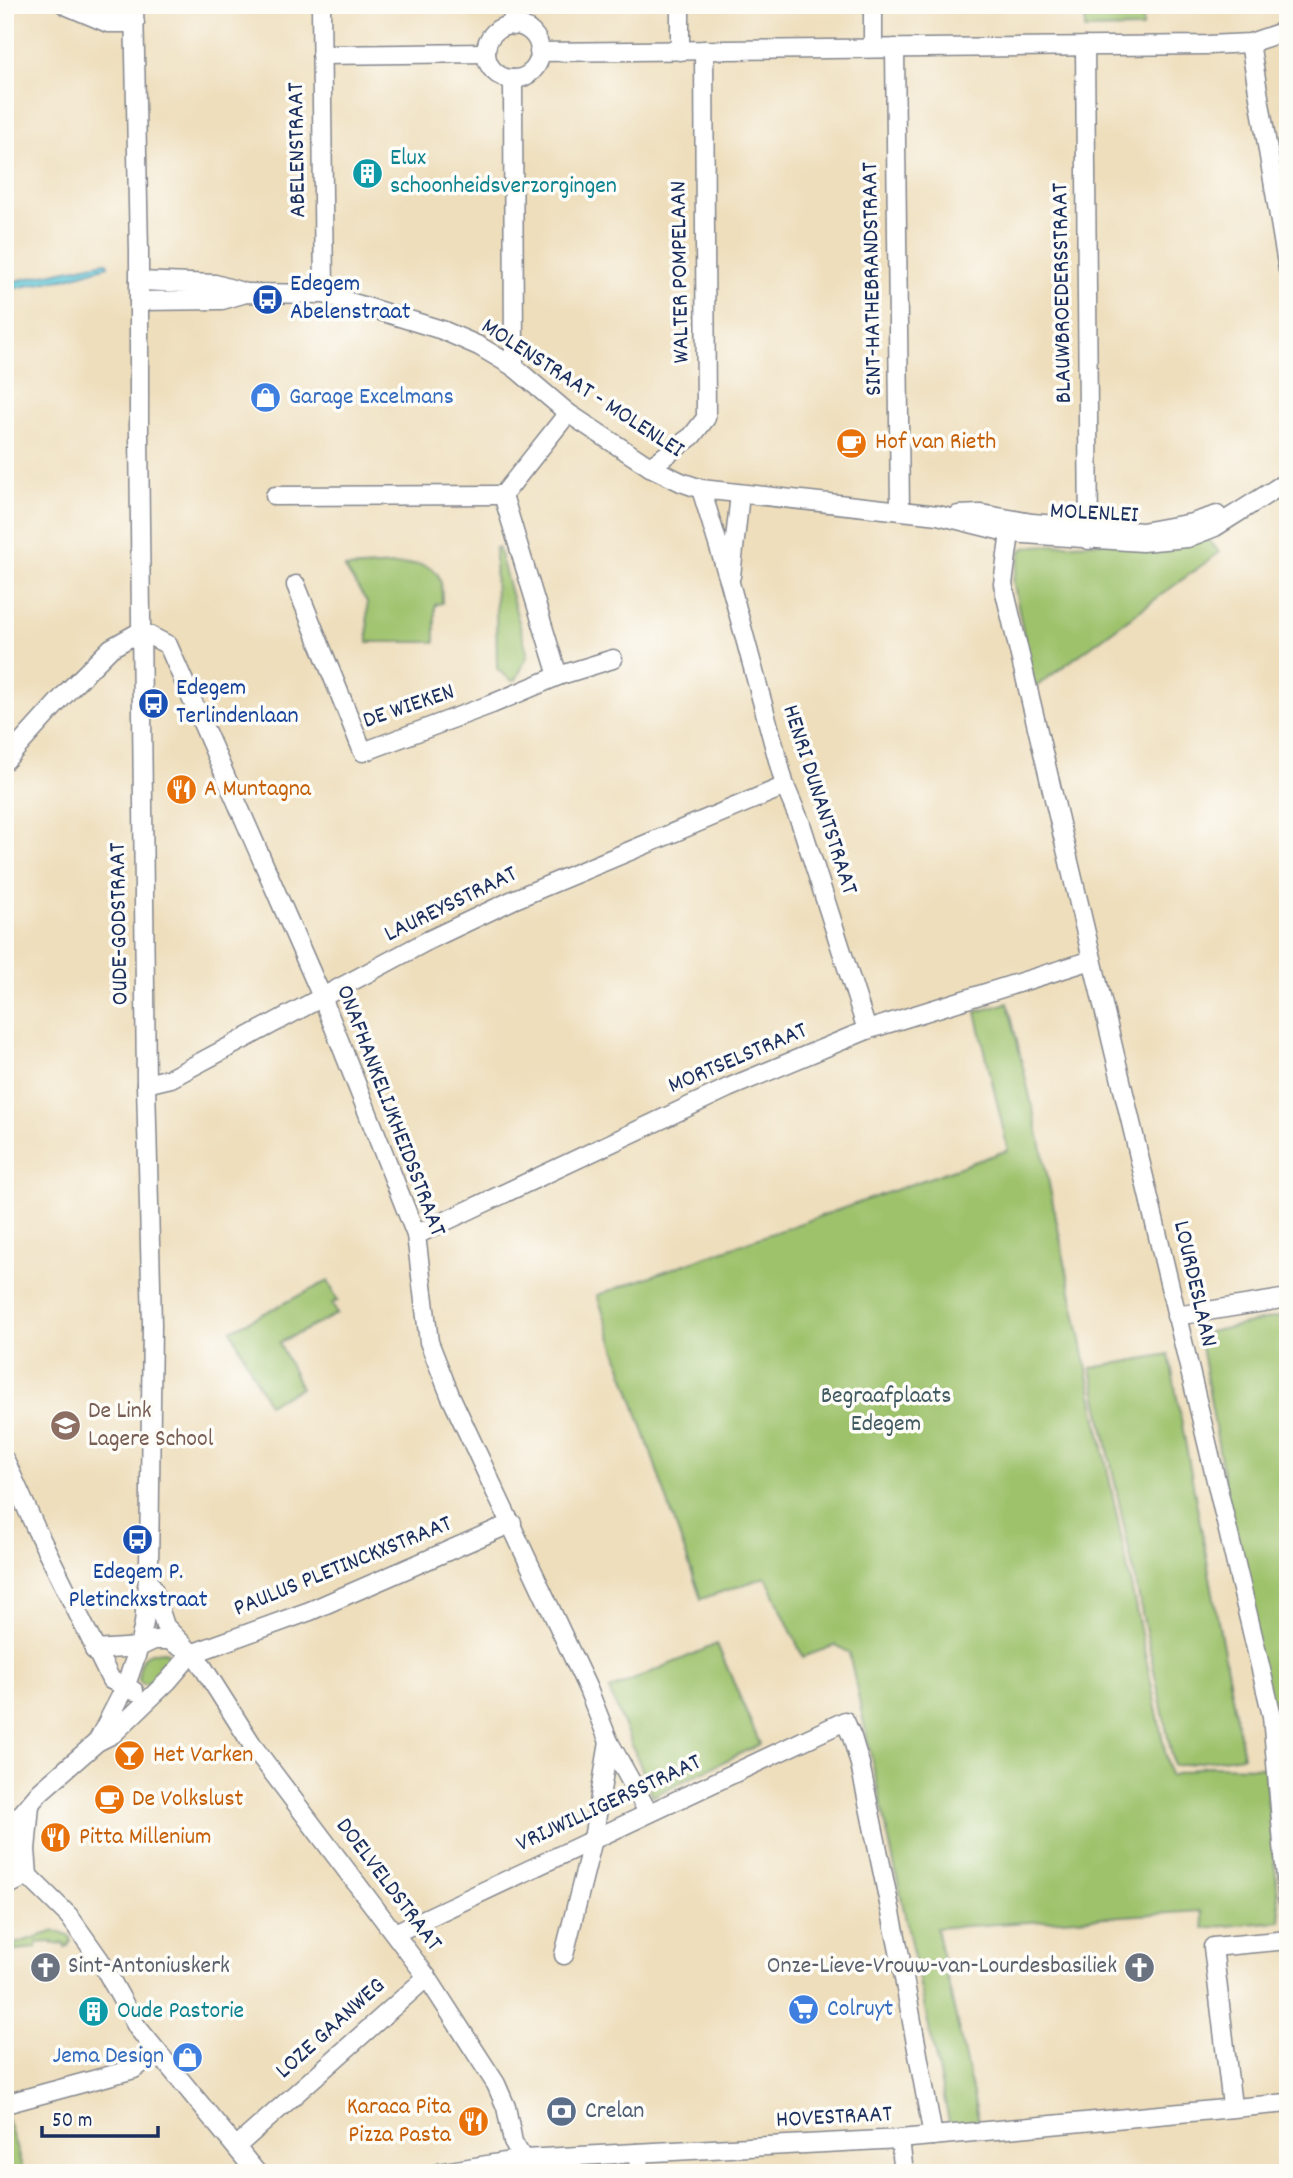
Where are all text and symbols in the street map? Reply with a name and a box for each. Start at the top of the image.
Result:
street label: ABELENSTRAAT [280,82,316,218]
place label: Elux schoonheidsverzorgingen [390,142,617,204]
building icon: Elux schoonheidsverzorgingen [350,156,384,190]
street label: SINT-HATHEBRANDSTRAAT [854,161,892,396]
street label: WALTER POMPELAAN [662,180,700,364]
street label: BLAUWBROEDERSSTRAAT [1044,182,1082,404]
place label: Edegem Abelenstraat [290,268,411,330]
bus stop icon: Edegem Abelenstraat [250,282,284,316]
street label: MOLENSTRAAT - MOLENLEI [474,311,691,468]
shop icon: Garage Excelmans [249,381,283,415]
place label: Garage Excelmans [289,381,454,415]
cafe icon: Hof van Rieth [835,426,869,460]
place label: Hof van Rieth [875,426,996,460]
street label: MOLENLEI [1049,495,1140,533]
place label: Edegem Terlindenlaan [176,672,298,734]
street label: DE WIEKEN [359,676,459,738]
bus stop icon: Edegem Terlindenlaan [136,686,170,720]
street label: HENRI DUNANTSTRAAT [772,701,866,900]
restaurant icon: A Muntagna [164,773,198,807]
place label: A Muntagna [204,773,312,807]
street label: OUDE-GODSTRAAT [102,842,138,1006]
street label: LAUREYSSTRAAT [379,858,524,952]
street label: ONAFHANKELIJKHEIDSSTRAAT [326,980,454,1242]
street label: MORTSELSTRAAT [663,1014,813,1104]
street label: LOURDESLAAN [1163,1218,1225,1350]
park label: Begraafplaats Edegem [821,1380,951,1442]
place label: De Link Lagere School [88,1395,214,1457]
school or university icon: De Link Lagere School [48,1409,82,1443]
street label: PAULUS PLETINCKXSTRAAT [229,1508,458,1626]
bus stop icon: Edegem P. Pletinckxstraat [121,1522,155,1556]
place label: Edegem P. Pletinckxstraat [68,1556,208,1618]
bar icon: Het Varken [113,1739,147,1773]
place label: Het Varken [153,1739,253,1773]
street label: VRIJWILLIGERSSTRAAT [511,1746,707,1862]
cafe icon: De Volkslust [92,1783,126,1817]
place label: De Volkslust [132,1783,243,1817]
street label: DOELVELDSTRAAT [327,1811,450,1959]
restaurant icon: Pitta Millenium [39,1821,73,1855]
place label: Pitta Millenium [79,1821,212,1855]
church icon: Sint-Antoniuskerk [28,1950,62,1984]
place label: Sint-Antoniuskerk [68,1950,230,1984]
place label: Onze-Lieve-Vrouw-van-Lourdesbasiliek [767,1950,1117,1984]
church icon: Onze-Lieve-Vrouw-van-Lourdesbasiliek [1123,1950,1157,1984]
street label: LOZE GAANWEG [269,1970,393,2088]
supermarket icon: Colruyt [787,1993,821,2027]
place label: Colruyt [827,1993,893,2027]
building icon: Oude Pastorie [77,1995,111,2029]
place label: Oude Pastorie [117,1995,244,2029]
place label: Jema Design [52,2040,164,2074]
shop icon: Jema Design [170,2040,204,2074]
place label: Karaca Pita Pizza Pasta [347,2091,452,2153]
scale bar [42,2094,158,2138]
bank icon: Crelan [545,2095,579,2129]
place label: Crelan [585,2095,644,2129]
street label: HOVESTRAAT [775,2098,893,2138]
restaurant icon: Karaca Pita Pizza Pasta [457,2105,491,2139]
text: 50 m [52,2107,92,2137]

